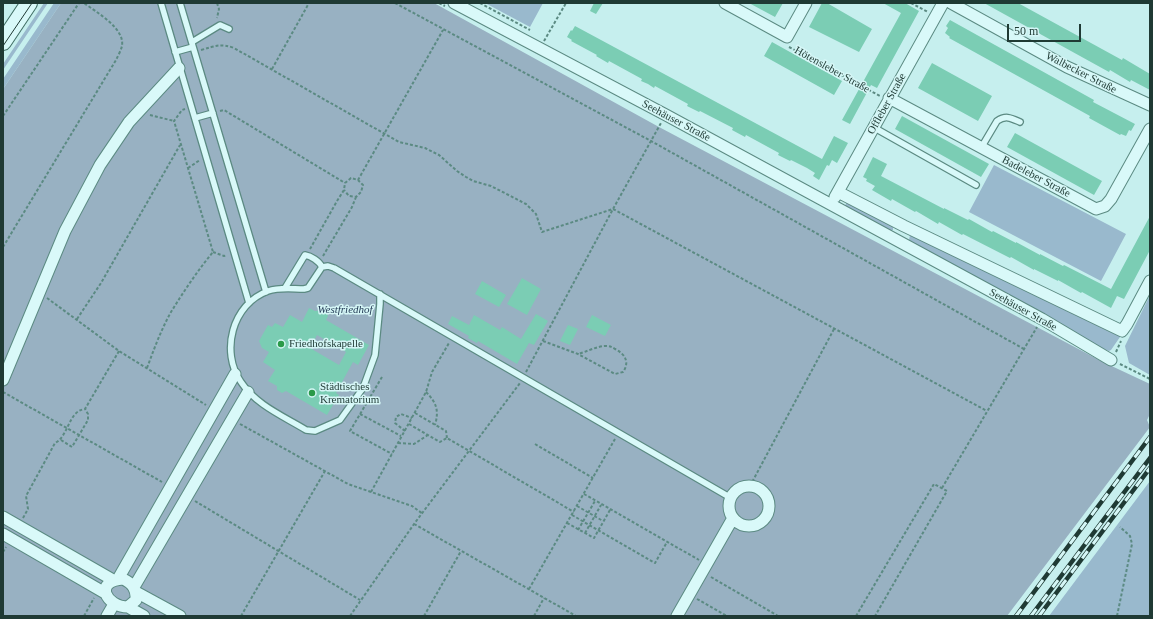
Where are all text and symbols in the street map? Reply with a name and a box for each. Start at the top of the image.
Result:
scale bar [1009,16,1083,42]
text: 50 m [1014,24,1038,38]
street label: Hötensleber Straße [792,44,872,96]
street label: Walbecker Straße [1043,50,1119,96]
street label: Offleber Straße [865,71,909,137]
street label: Seehäuser Straße [640,97,712,145]
street label: Badeleber Straße [1000,153,1072,201]
street label: Seehäuser Straße [987,286,1059,334]
park label: Westfriedhof [317,303,373,317]
place label: Friedhofskapelle [289,337,363,351]
marker: Friedhofskapelle [276,339,286,349]
place label: Städtisches Krematorium [320,380,379,406]
marker: Städtisches Krematorium [307,388,317,398]

